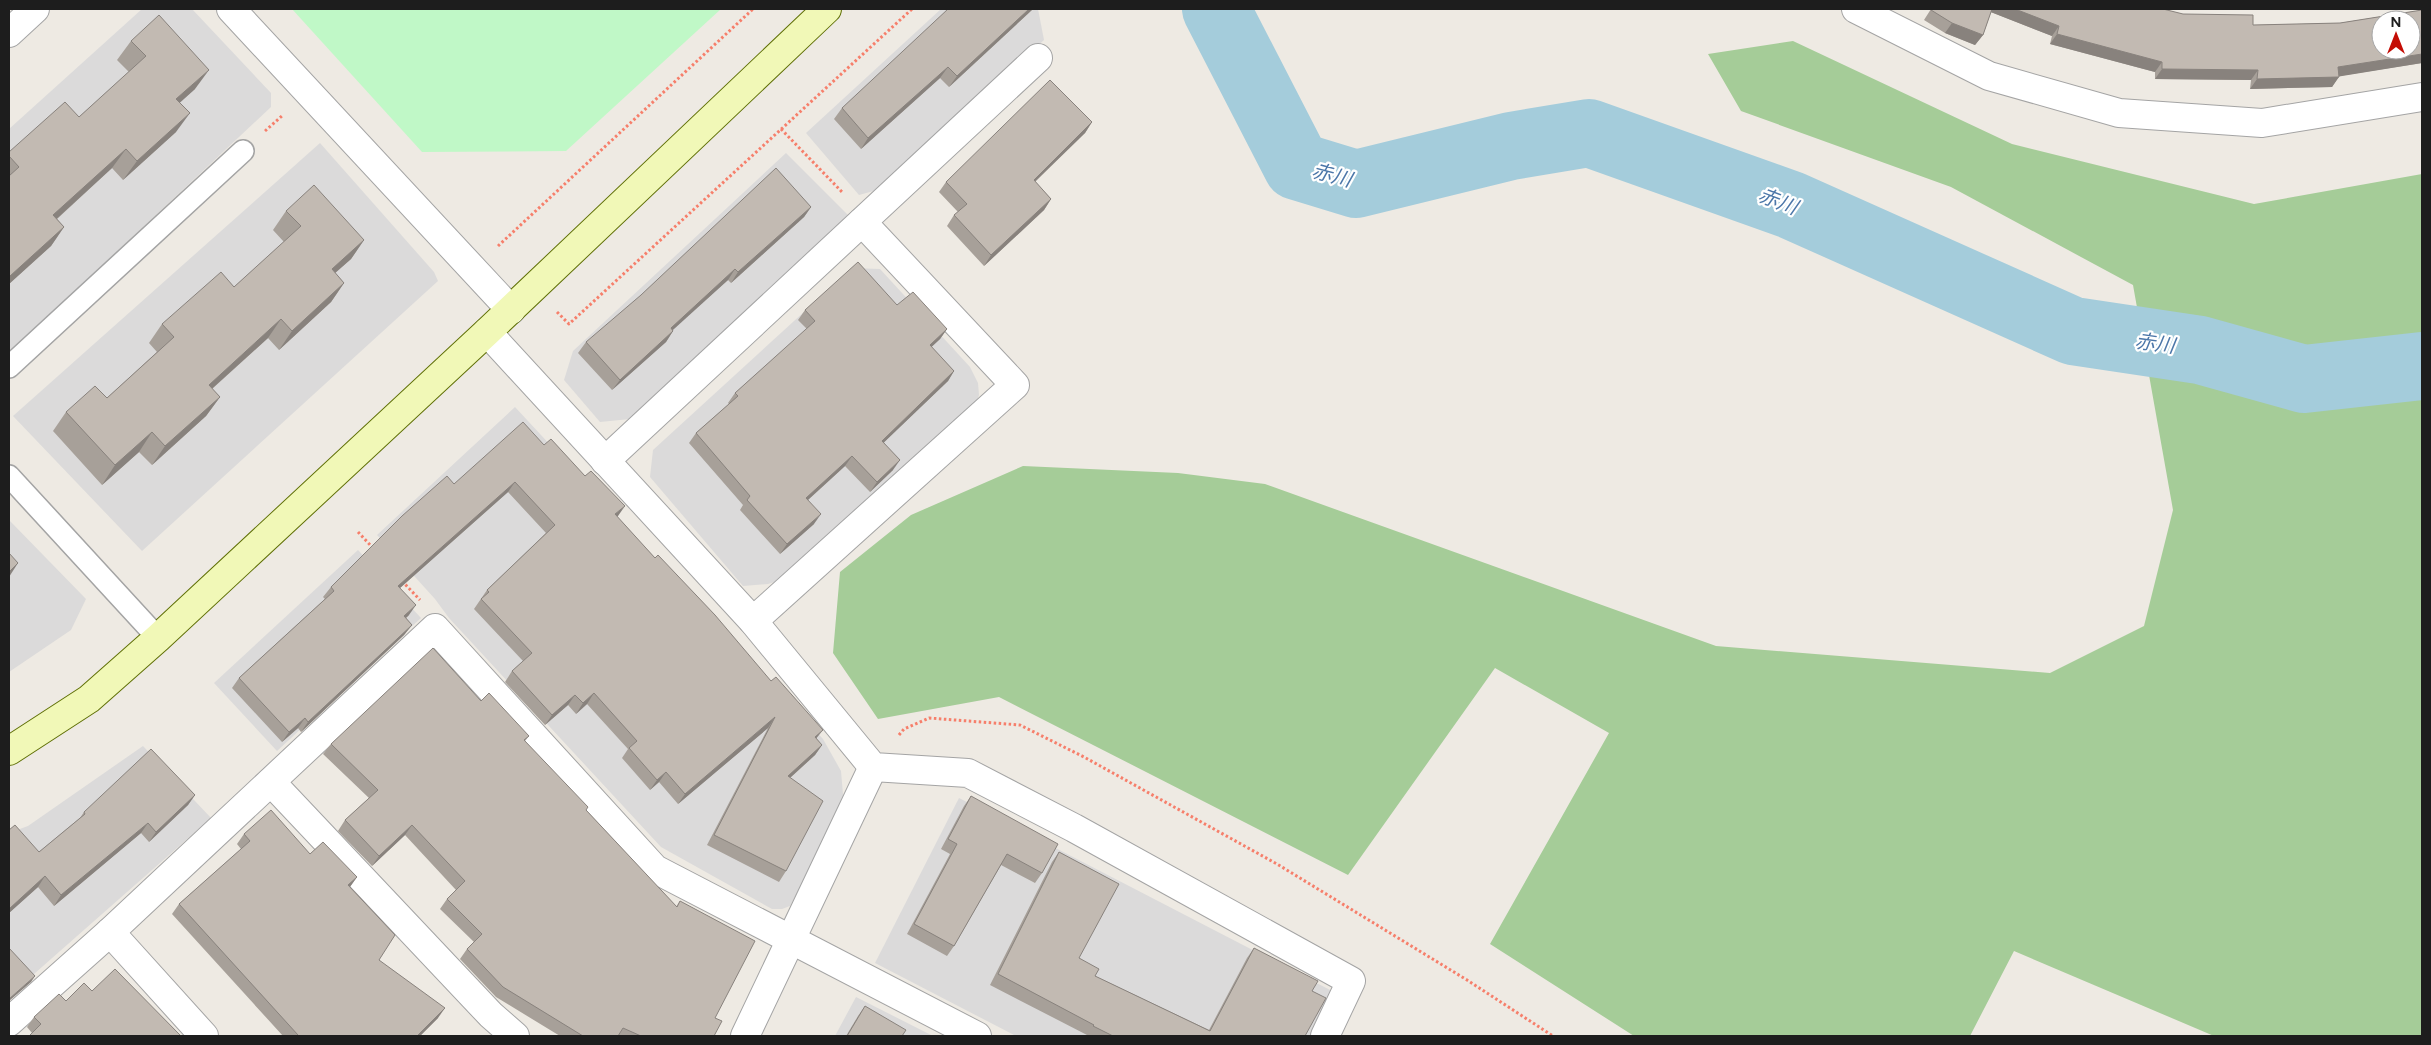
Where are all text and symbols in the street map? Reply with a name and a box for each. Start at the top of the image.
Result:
north arrow [2371,10,2421,60]
text: N [2391,14,2401,31]
water label: 赤川 [1310,158,1356,192]
water label: 赤川 [1755,183,1803,220]
water label: 赤川 [2134,328,2178,358]

